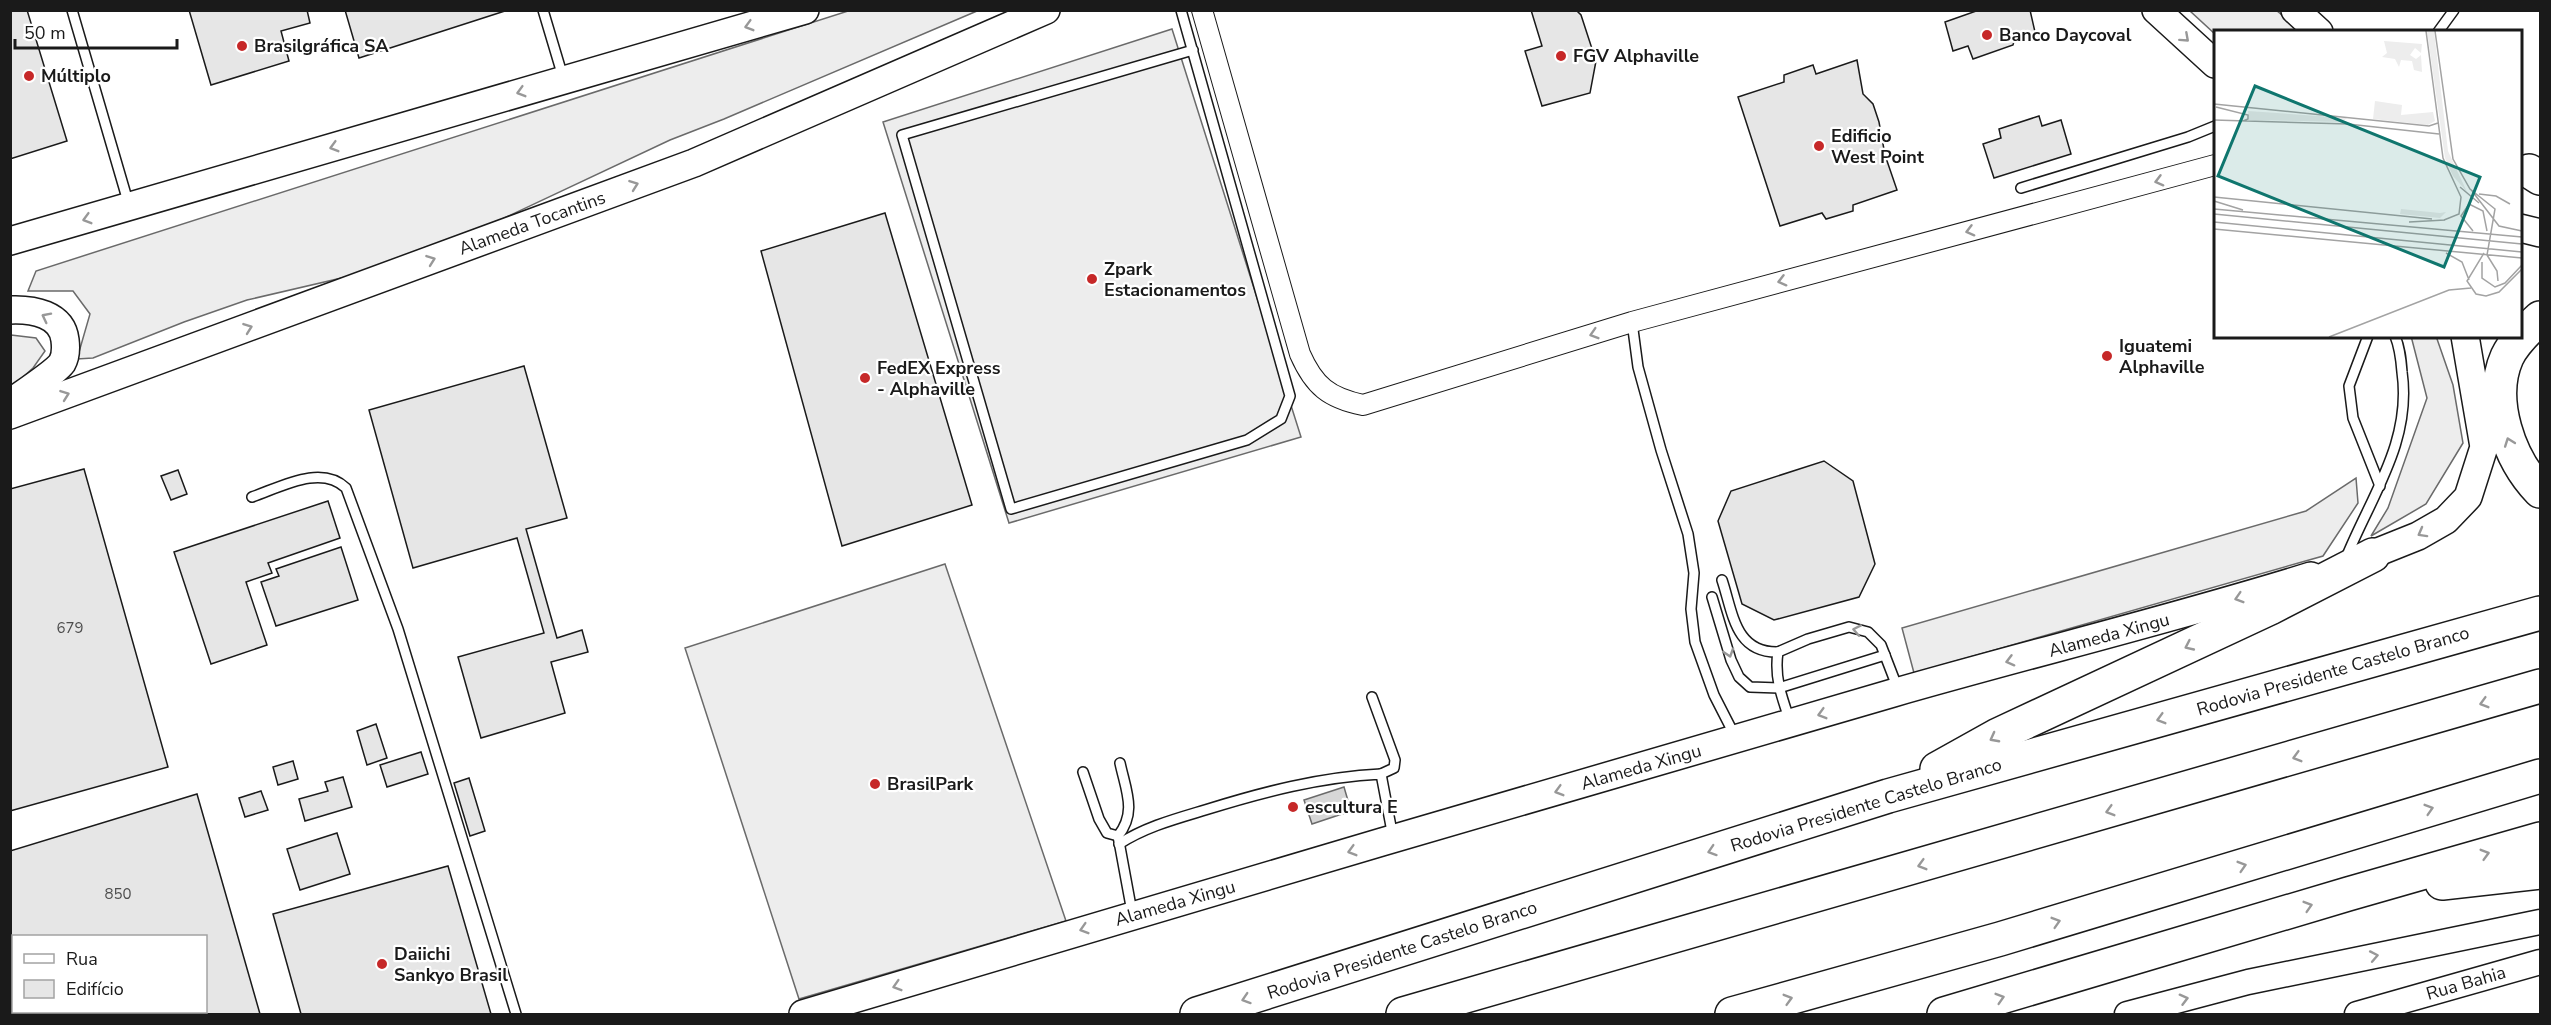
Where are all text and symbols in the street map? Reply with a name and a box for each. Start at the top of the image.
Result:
scale bar [15,12,177,50]
one-way arrow [744,19,755,31]
text: 50 m [24,21,66,45]
place label: Banco Daycoval [1999,23,2132,47]
marker: Banco Daycoval [1980,28,1994,42]
inset map [2214,30,2521,338]
one-way arrow [2178,31,2189,42]
place label: Brasilgráfica SA [254,34,389,58]
marker: Brasilgráfica SA [235,39,249,53]
place label: FGV Alphaville [1573,44,1699,68]
marker: FGV Alphaville [1554,49,1568,63]
place label: Múltiplo [41,64,111,88]
marker: Múltiplo [22,69,36,83]
one-way arrow [516,85,527,97]
place label: Edificio West Point [1831,124,1924,169]
marker: Edificio West Point [1812,139,1826,153]
one-way arrow [329,140,340,152]
one-way arrow [2154,174,2164,187]
one-way arrow [628,180,639,192]
street label: Alameda Tocantins [455,185,609,261]
one-way arrow [82,212,92,224]
one-way arrow [1965,224,1975,237]
one-way arrow [425,255,436,268]
place label: Zpark Estacionamentos [1104,257,1246,302]
marker: Zpark Estacionamentos [1085,272,1099,286]
one-way arrow [1777,274,1787,287]
one-way arrow [41,312,52,324]
one-way arrow [242,323,253,335]
one-way arrow [1589,327,1600,339]
place label: Iguatemi Alphaville [2119,334,2205,379]
marker: Iguatemi Alphaville [2100,349,2114,363]
place label: FedEX Express - Alphaville [877,356,1001,401]
marker: FedEX Express - Alphaville [858,371,872,385]
one-way arrow [60,390,70,403]
one-way arrow [2504,437,2517,448]
one-way arrow [2418,526,2428,537]
one-way arrow [2234,591,2244,603]
street label: Alameda Xingu [2046,607,2172,663]
house number: 679 [56,618,84,638]
street label: Rodovia Presidente Castelo Branco [2194,621,2472,721]
one-way arrow [1852,624,1862,637]
one-way arrow [2184,638,2195,650]
one-way arrow [1722,647,1734,658]
one-way arrow [2005,654,2015,667]
one-way arrow [2479,696,2490,708]
one-way arrow [1818,707,1828,719]
one-way arrow [2156,712,2166,725]
one-way arrow [1989,731,2000,742]
street label: Alameda Xingu [1578,738,1704,796]
one-way arrow [2292,750,2303,762]
street label: Rodovia Presidente Castelo Branco [1727,752,2005,858]
place label: BrasilPark [887,772,974,796]
marker: BrasilPark [868,777,882,791]
one-way arrow [1554,784,1565,796]
place label: escultura E [1305,795,1398,819]
marker: escultura E [1286,800,1300,814]
one-way arrow [2105,804,2116,816]
one-way arrow [2423,804,2434,816]
one-way arrow [1347,844,1358,856]
one-way arrow [1707,844,1718,857]
one-way arrow [2480,849,2490,862]
one-way arrow [1917,858,1928,870]
one-way arrow [2236,861,2247,873]
street label: Alameda Xingu [1112,874,1238,932]
house number: 850 [104,884,132,904]
street label: Rodovia Presidente Castelo Branco [1264,895,1540,1005]
one-way arrow [2302,901,2313,913]
one-way arrow [2050,917,2060,929]
one-way arrow [1079,922,1090,934]
legend [12,935,207,1013]
place label: Daiichi Sankyo Brasil [394,942,508,987]
text: Rua [66,947,98,971]
one-way arrow [2368,950,2378,963]
marker: Daiichi Sankyo Brasil [375,957,389,971]
street label: Rua Bahia [2423,960,2509,1006]
text: Edifício [66,977,124,1001]
one-way arrow [893,979,903,991]
one-way arrow [1241,992,1252,1004]
one-way arrow [1783,993,1793,1006]
one-way arrow [1994,993,2005,1005]
one-way arrow [2178,994,2188,1006]

